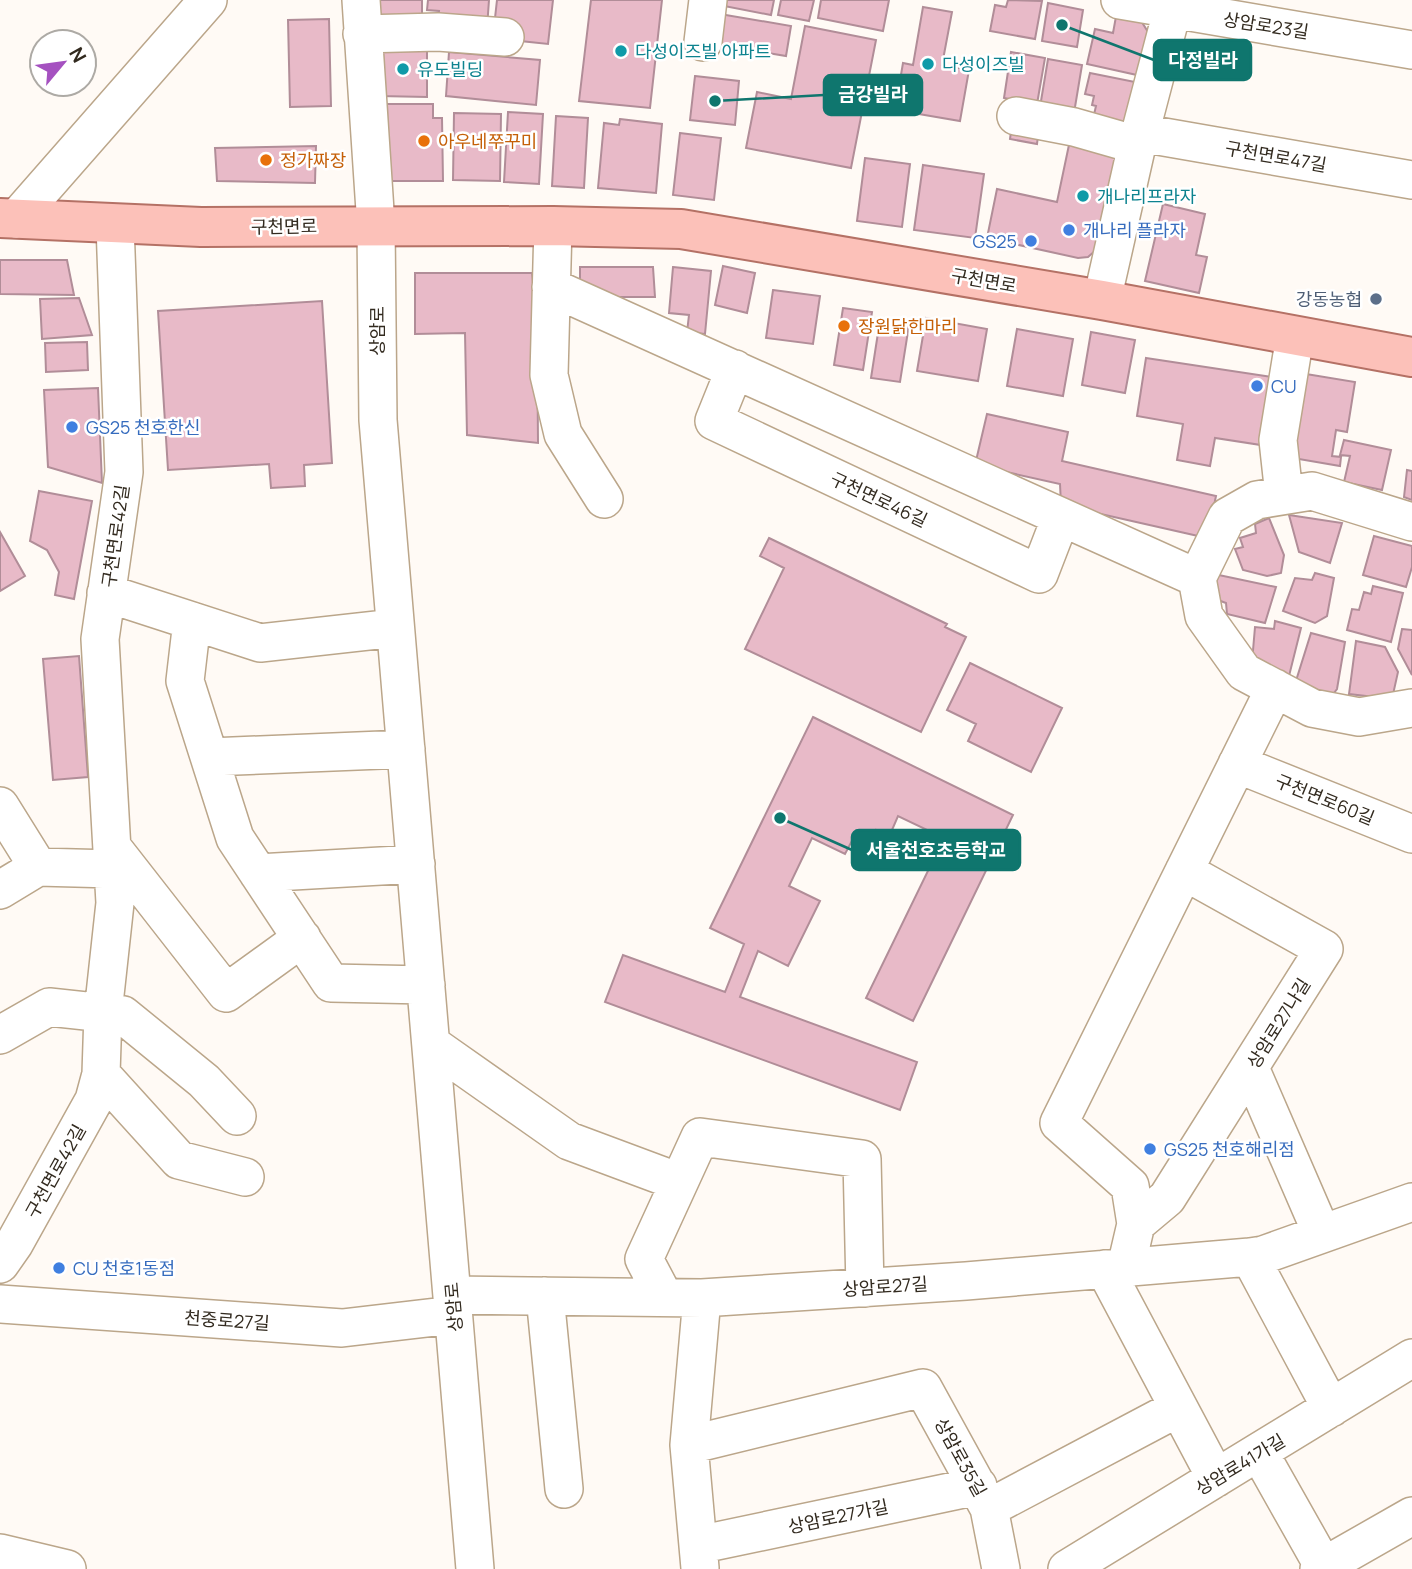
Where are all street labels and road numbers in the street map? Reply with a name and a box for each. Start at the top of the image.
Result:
street label: 상암로23길 [1221,6,1311,44]
street label: 구천면로47길 [1223,135,1329,177]
street label: 구천면로 [251,213,317,239]
street label: 구천면로 [949,262,1019,298]
street label: 상암로 [365,306,389,356]
street label: 구천면로46길 [827,466,931,532]
street label: 구천면로42길 [96,483,134,589]
street label: 구천면로60길 [1272,768,1378,830]
street label: 상암로27나길 [1241,973,1315,1073]
street label: 구천면로42길 [19,1120,91,1222]
street label: 상암로27길 [841,1271,929,1301]
street label: 상암로 [439,1281,467,1333]
street label: 천중로27길 [183,1305,271,1335]
street label: 상암로35길 [930,1413,992,1501]
street label: 상암로41가길 [1191,1428,1289,1500]
street label: 상암로27가길 [786,1494,890,1538]

